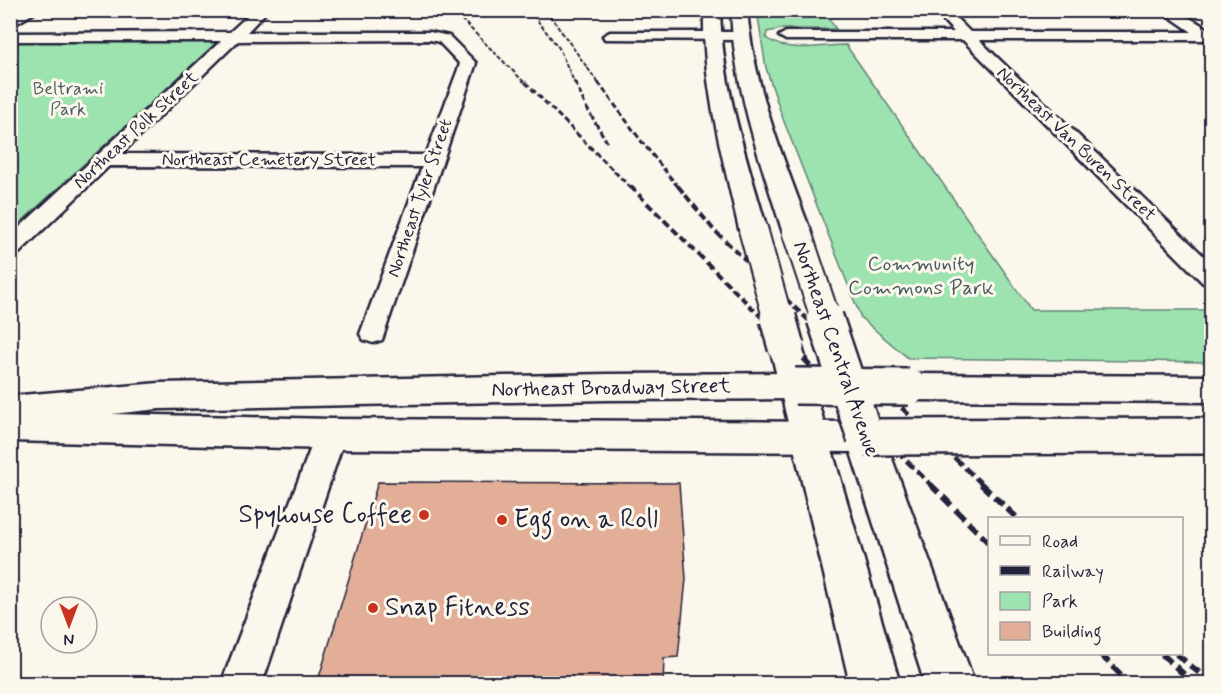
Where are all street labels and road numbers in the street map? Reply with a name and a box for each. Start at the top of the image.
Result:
street label: Northeast Van Buren Street [991,61,1161,227]
street label: Northeast Polk Street [68,65,204,194]
street label: Northeast Tyler Street [382,115,458,280]
street label: Northeast Cemetery Street [162,148,376,172]
street label: Northeast Central Avenue [786,238,886,461]
street label: Northeast Broadway Street [491,372,732,404]

